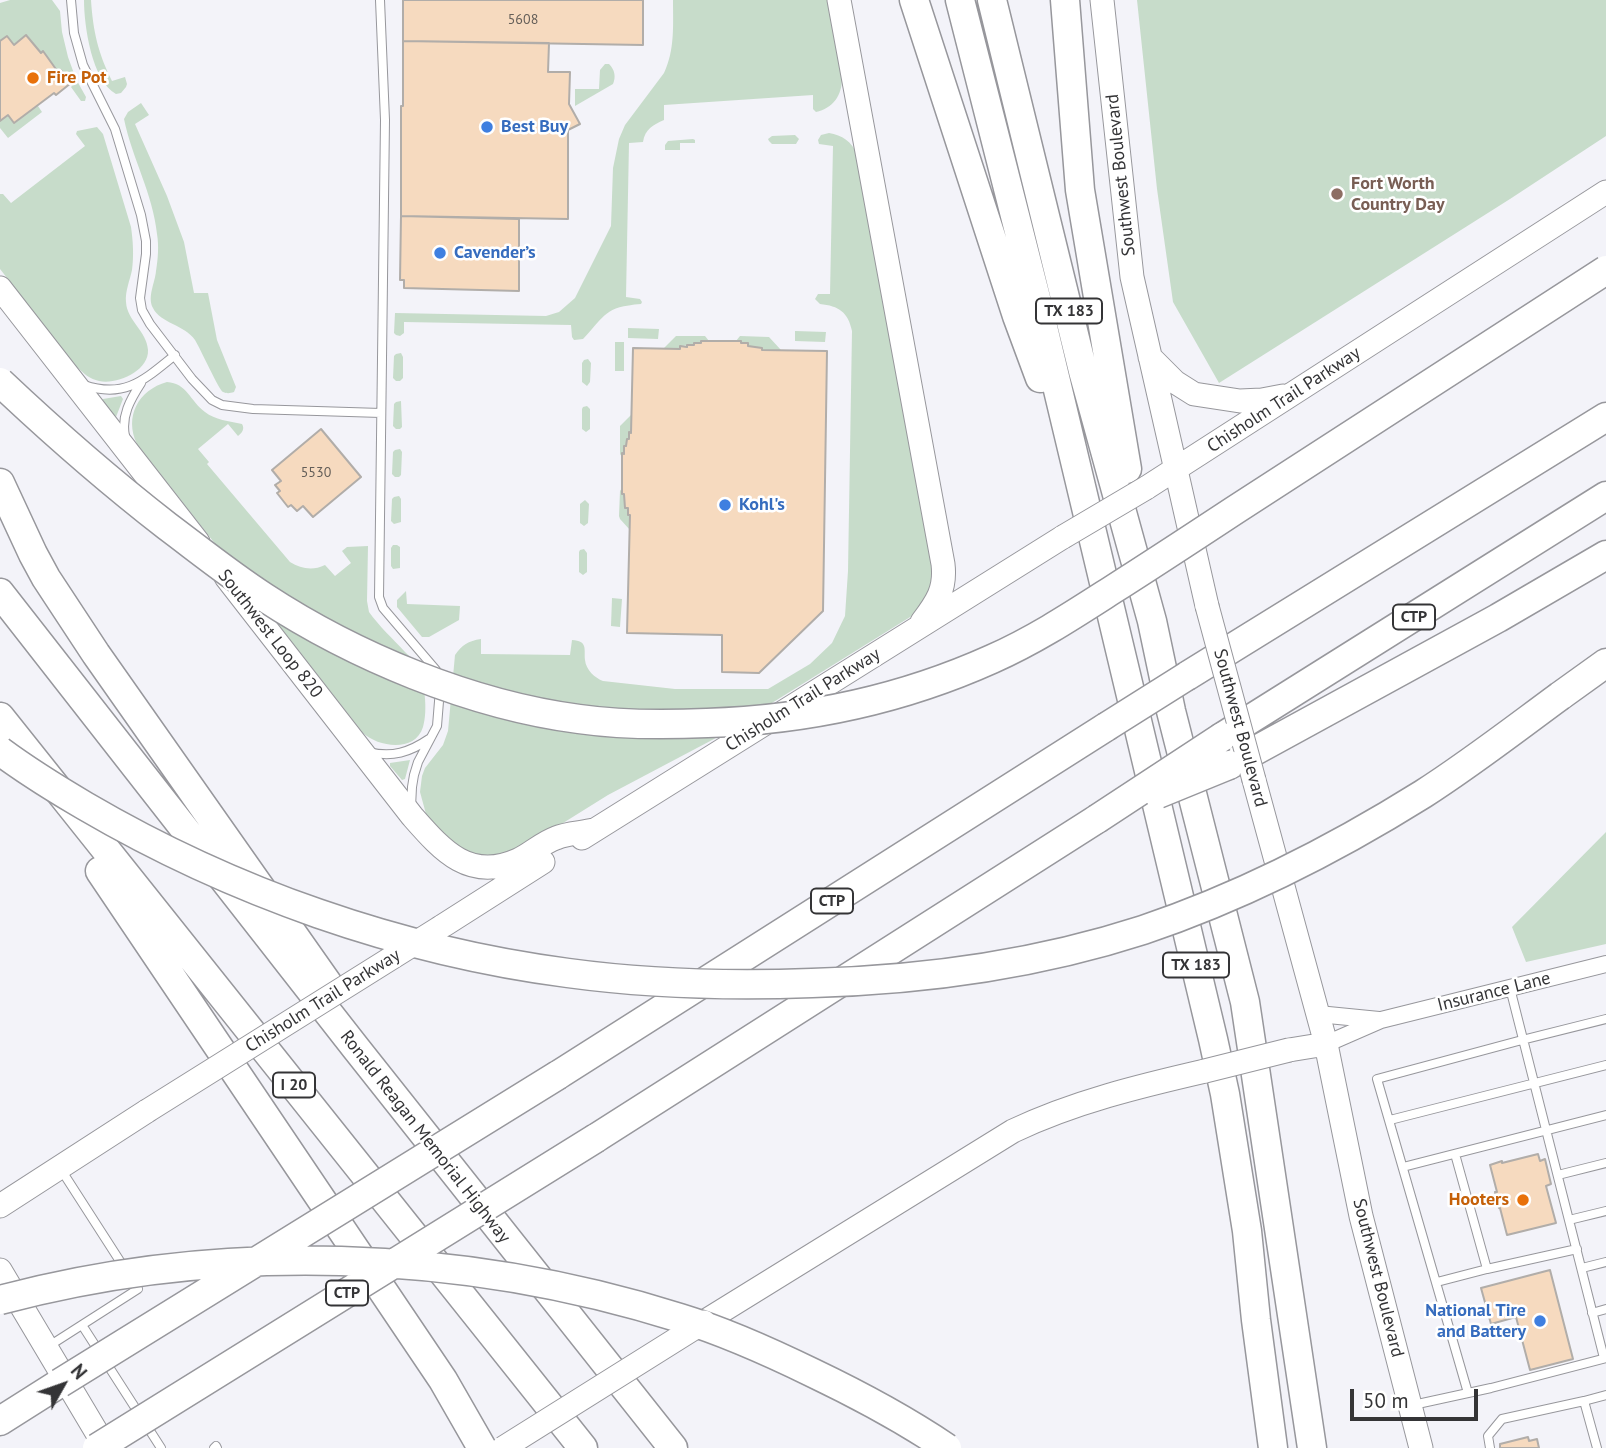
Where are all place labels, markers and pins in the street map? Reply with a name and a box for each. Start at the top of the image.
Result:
place label: Fire Pot [47,67,107,89]
marker: Fire Pot [25,70,41,86]
place label: Best Buy [501,116,568,138]
marker: Best Buy [479,119,495,135]
place label: Fort Worth Country Day [1351,173,1445,216]
marker: Fort Worth Country Day [1329,186,1345,202]
place label: Cavender’s [454,242,536,264]
marker: Cavender’s [432,245,448,261]
place label: Kohl's [739,494,785,516]
marker: Kohl's [717,497,733,513]
place label: Hooters [1449,1189,1509,1211]
marker: Hooters [1515,1192,1531,1208]
place label: National Tire and Battery [1425,1300,1526,1342]
marker: National Tire and Battery [1532,1313,1548,1329]

